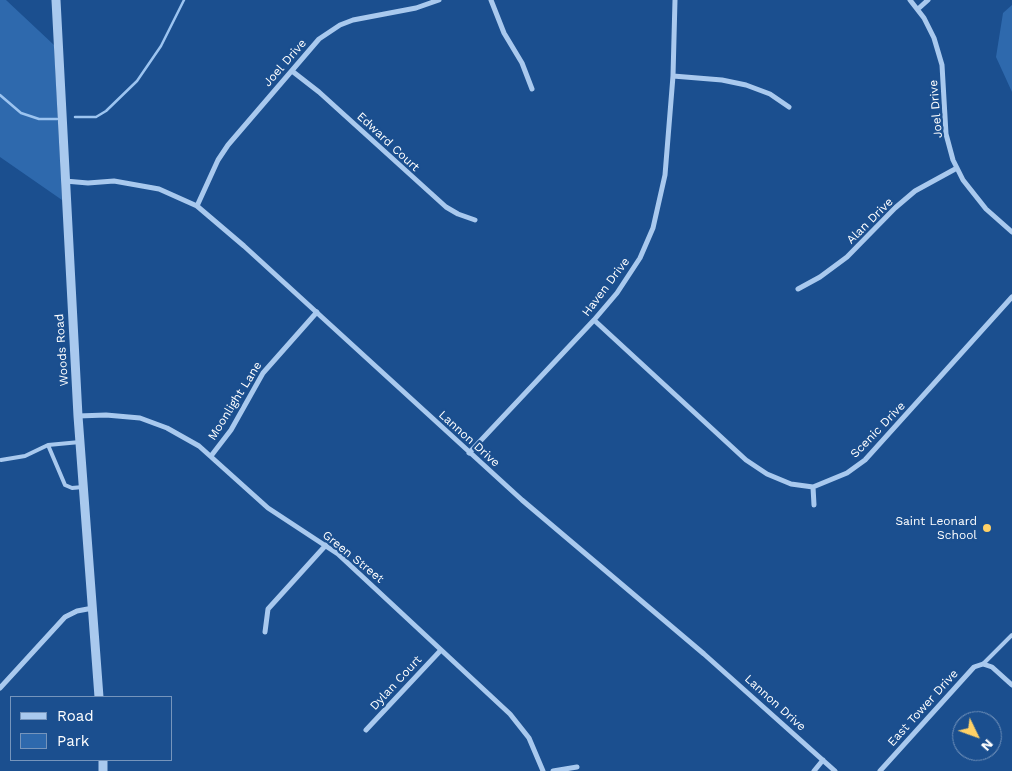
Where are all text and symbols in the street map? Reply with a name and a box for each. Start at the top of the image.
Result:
street label: Joel Drive [260,36,310,90]
street label: Joel Drive [926,79,946,139]
street label: Edward Court [354,109,422,175]
street label: Alan Drive [844,195,896,247]
street label: Haven Drive [579,255,633,319]
street label: Woods Road [52,313,72,387]
street label: Moonlight Lane [205,359,265,443]
street label: Scenic Drive [848,399,908,461]
street label: Lannon Drive [435,408,503,470]
place label: Saint Leonard School [895,514,977,542]
marker: Saint Leonard School [981,522,993,534]
street label: Green Street [319,528,387,586]
street label: Dylan Court [367,653,425,713]
street label: East Tower Drive [885,667,961,749]
street label: Lannon Drive [741,672,809,734]
legend [10,696,172,761]
text: Road [57,707,94,725]
north arrow [952,711,1002,761]
text: Park [57,732,89,750]
text: N [978,736,997,755]

